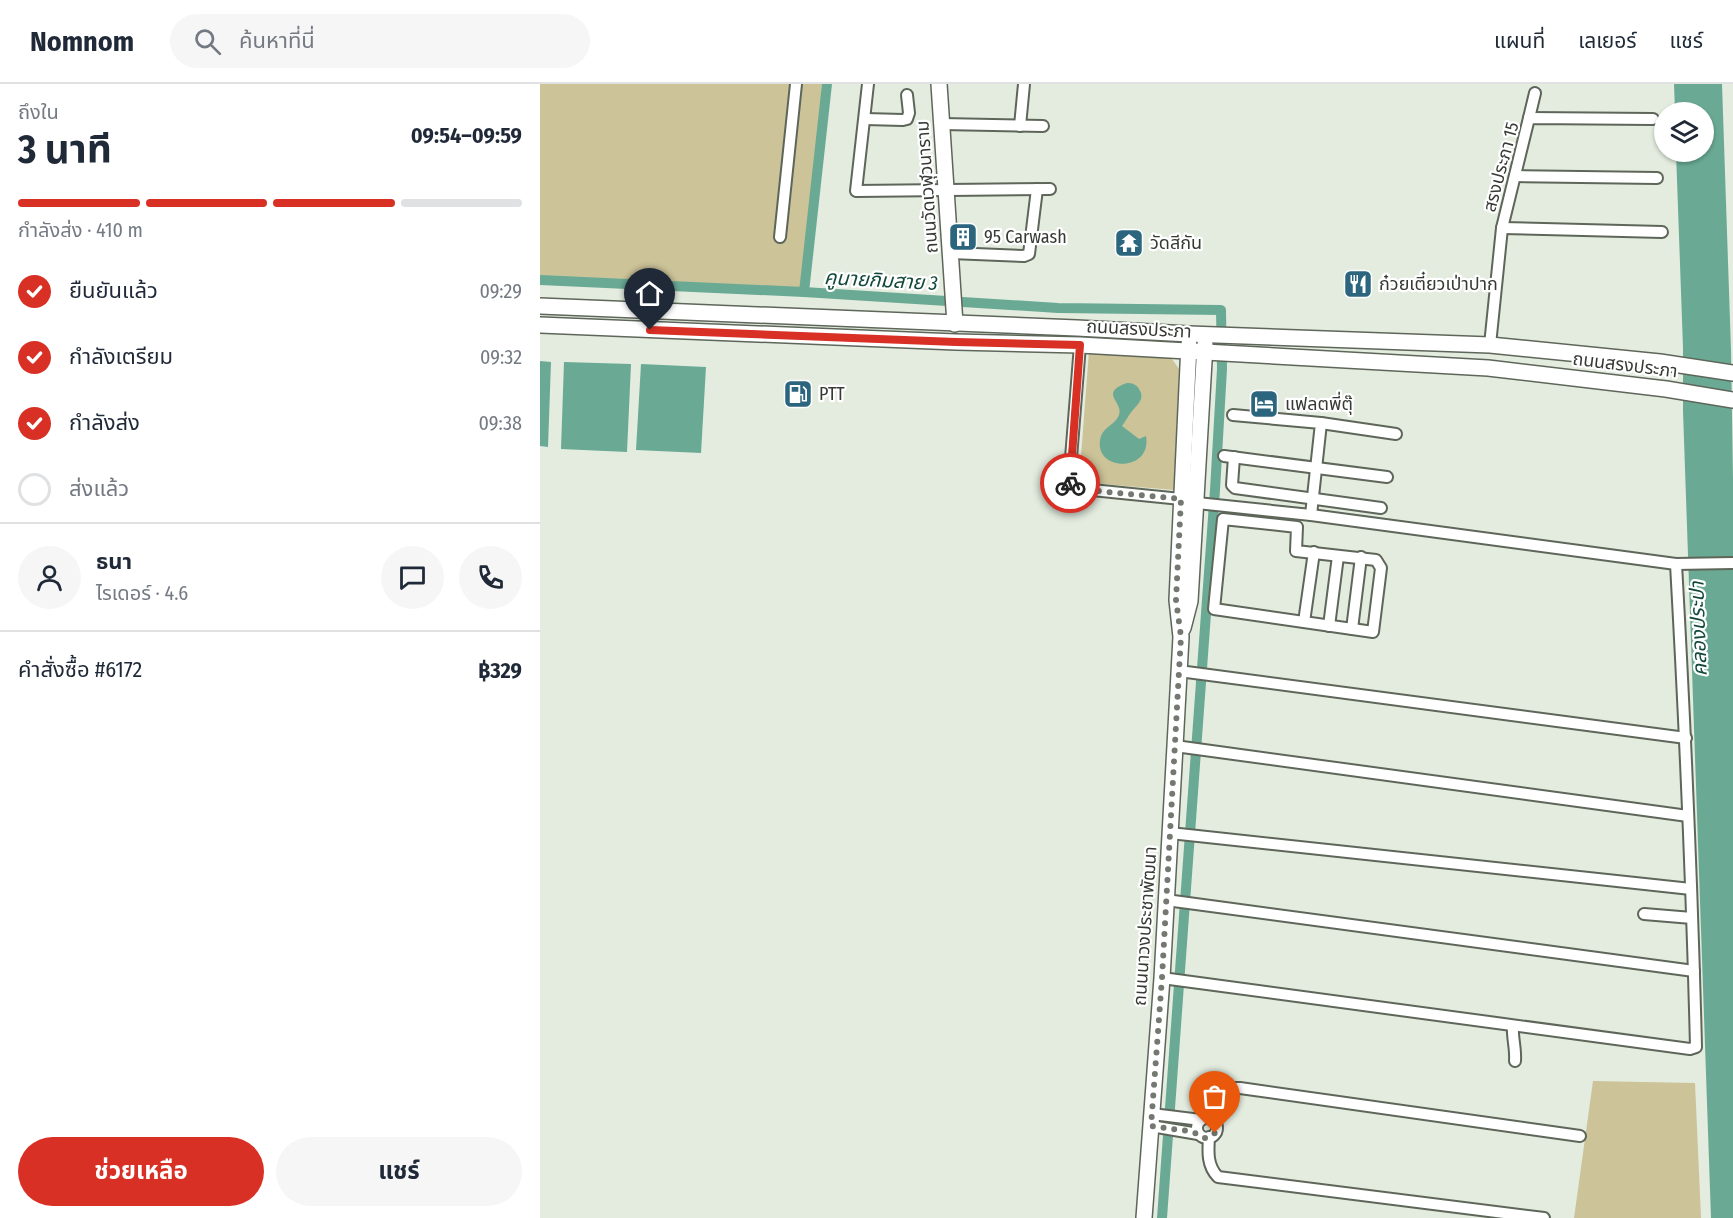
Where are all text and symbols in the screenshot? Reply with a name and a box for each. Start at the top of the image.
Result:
search box [170,14,590,68]
text: Nomnom [30,25,134,58]
icon: search [191,25,224,58]
text: ค้นหาที่นี่ [239,27,315,54]
text: แผนที่ [1494,28,1545,54]
text: เลเยอร์ [1578,28,1637,54]
text: แชร์ [1670,28,1703,54]
text: ถึงใน [18,100,59,124]
map controls [1654,102,1714,162]
button: layers [1654,102,1714,162]
street label: ถนนวัดเวฬุวนาราม [911,120,943,254]
street label: สรงประภา 15 [1478,120,1524,214]
text: 09:54–09:59 [411,122,522,149]
text: 3 นาที [18,127,112,173]
text: กำลังส่ง · 410 m [18,218,143,242]
building icon: 95 Carwash [947,221,979,253]
place label: 95 Carwash [984,226,1067,248]
temple icon: วัดสีกัน [1113,227,1145,259]
place label: วัดสีกัน [1150,232,1202,254]
water label: คูนายกิมสาย 3 [823,265,938,296]
pin [624,268,675,330]
restaurant icon: ก๋วยเตี๋ยวเป่าปาก [1342,268,1374,300]
place label: ก๋วยเตี๋ยวเป่าปาก [1379,271,1498,295]
icon: check [18,275,51,308]
text: ยืนยันแล้ว [69,277,158,304]
icon: home [633,277,666,310]
text: 09:29 [479,279,522,303]
street label: ถนนสรงประภา [1086,315,1192,343]
icon: check [18,341,51,374]
text: กำลังเตรียม [69,343,173,370]
text: 09:32 [480,345,522,369]
street label: ถนนสรงประภา [1571,348,1679,382]
fuel station icon: PTT [782,378,814,410]
place label: PTT [819,383,845,405]
hotel icon: แฟลตพี่ตุ๊ [1248,388,1280,420]
place label: แฟลตพี่ตุ๊ [1285,391,1353,415]
icon: check [18,407,51,440]
text: กำลังส่ง [69,409,140,436]
text: 09:38 [479,411,522,435]
courier [1040,453,1100,513]
icon: bike [1054,467,1087,500]
text: ส่งแล้ว [69,475,129,502]
button: person [18,546,81,609]
button: chat [381,546,444,609]
button: phone [459,546,522,609]
text: ธนา [96,548,132,575]
water label: คลองประปา [1684,580,1712,677]
text: ไรเดอร์ · 4.6 [96,581,188,605]
text: คำสั่งซื้อ #6172 [18,656,142,683]
text: ฿329 [478,657,522,684]
street label: ถนนนาวงประชาพัฒนา [1128,846,1162,1006]
pin [1189,1071,1240,1133]
icon: bag [1198,1080,1231,1113]
button: ช่วยเหลือ [18,1137,264,1206]
button: แชร์ [276,1137,522,1206]

